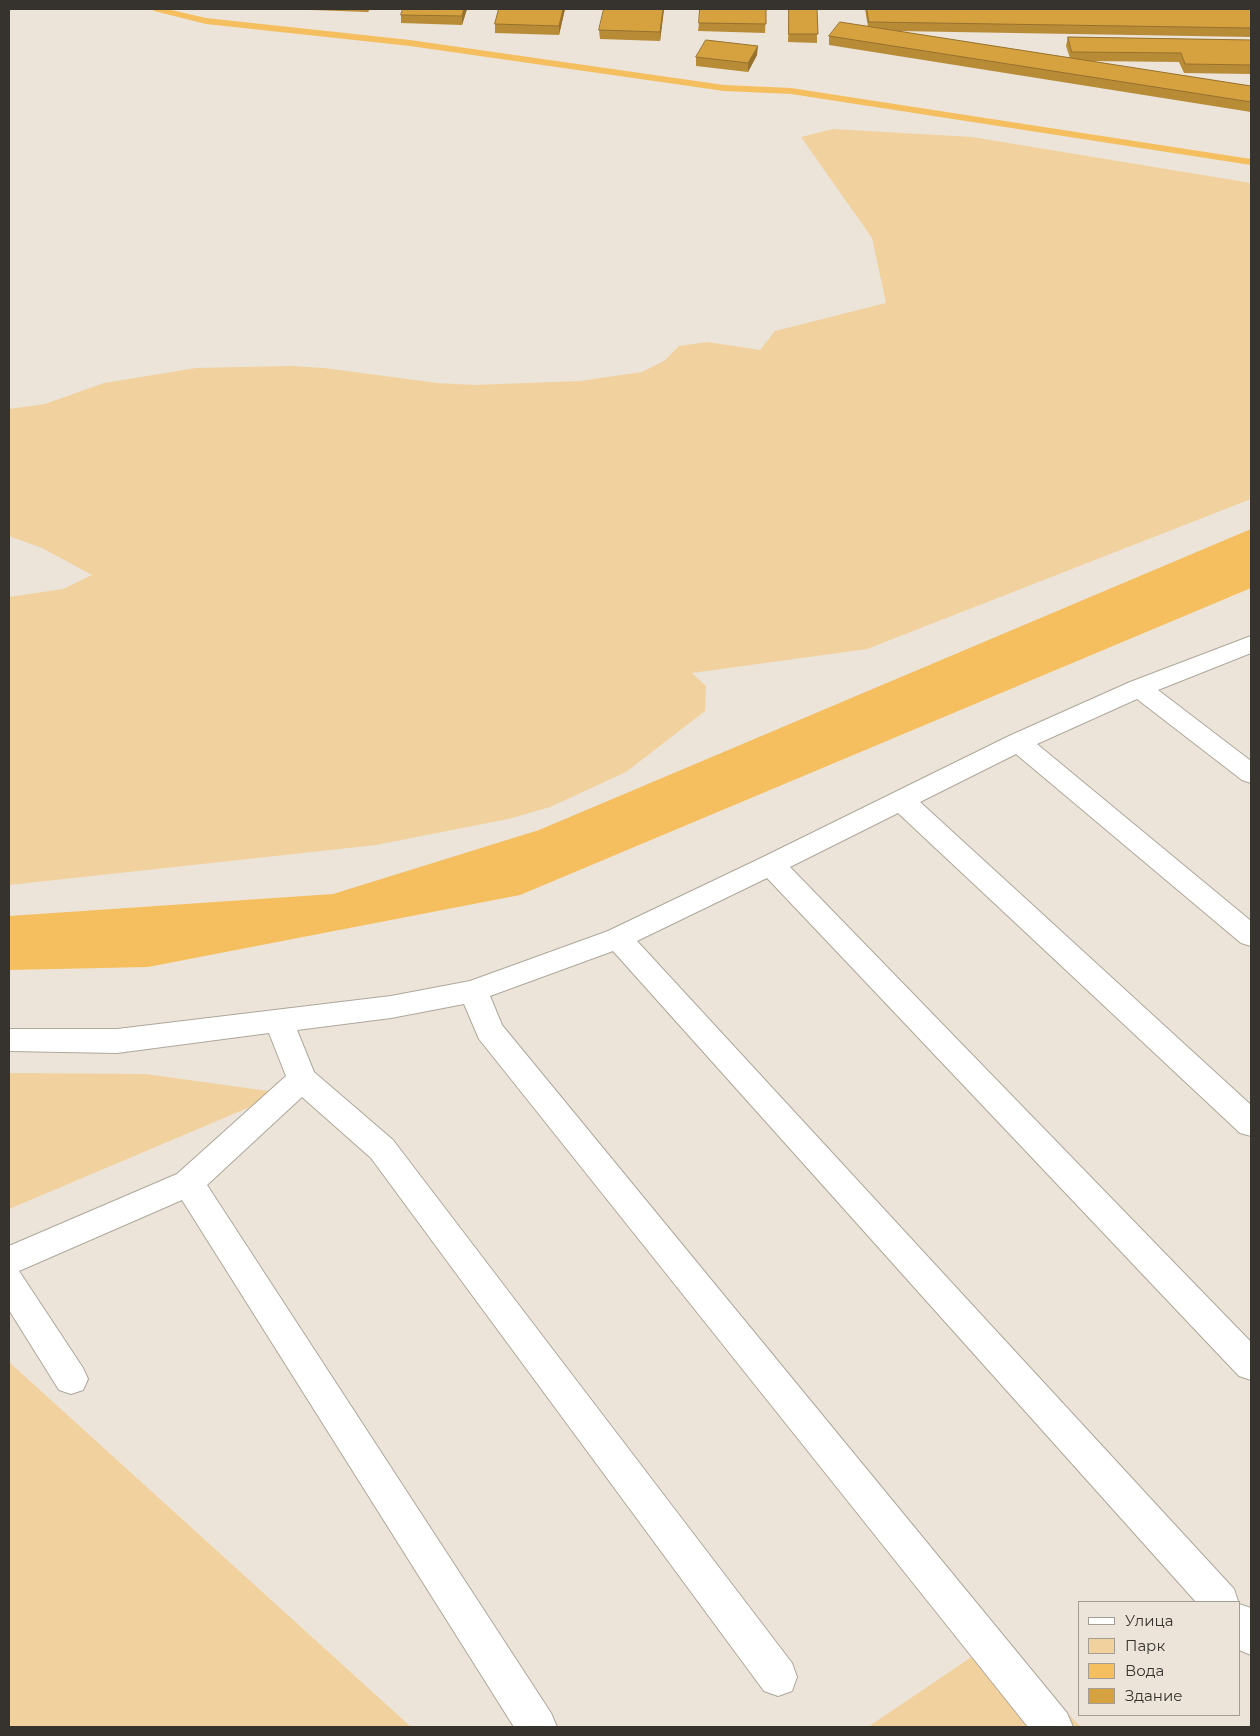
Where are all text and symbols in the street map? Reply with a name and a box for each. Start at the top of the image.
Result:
legend [1078,1601,1240,1716]
text: Улица [1125,1611,1173,1630]
text: Парк [1125,1636,1165,1655]
text: Вода [1125,1661,1164,1680]
text: Здание [1125,1686,1183,1705]

